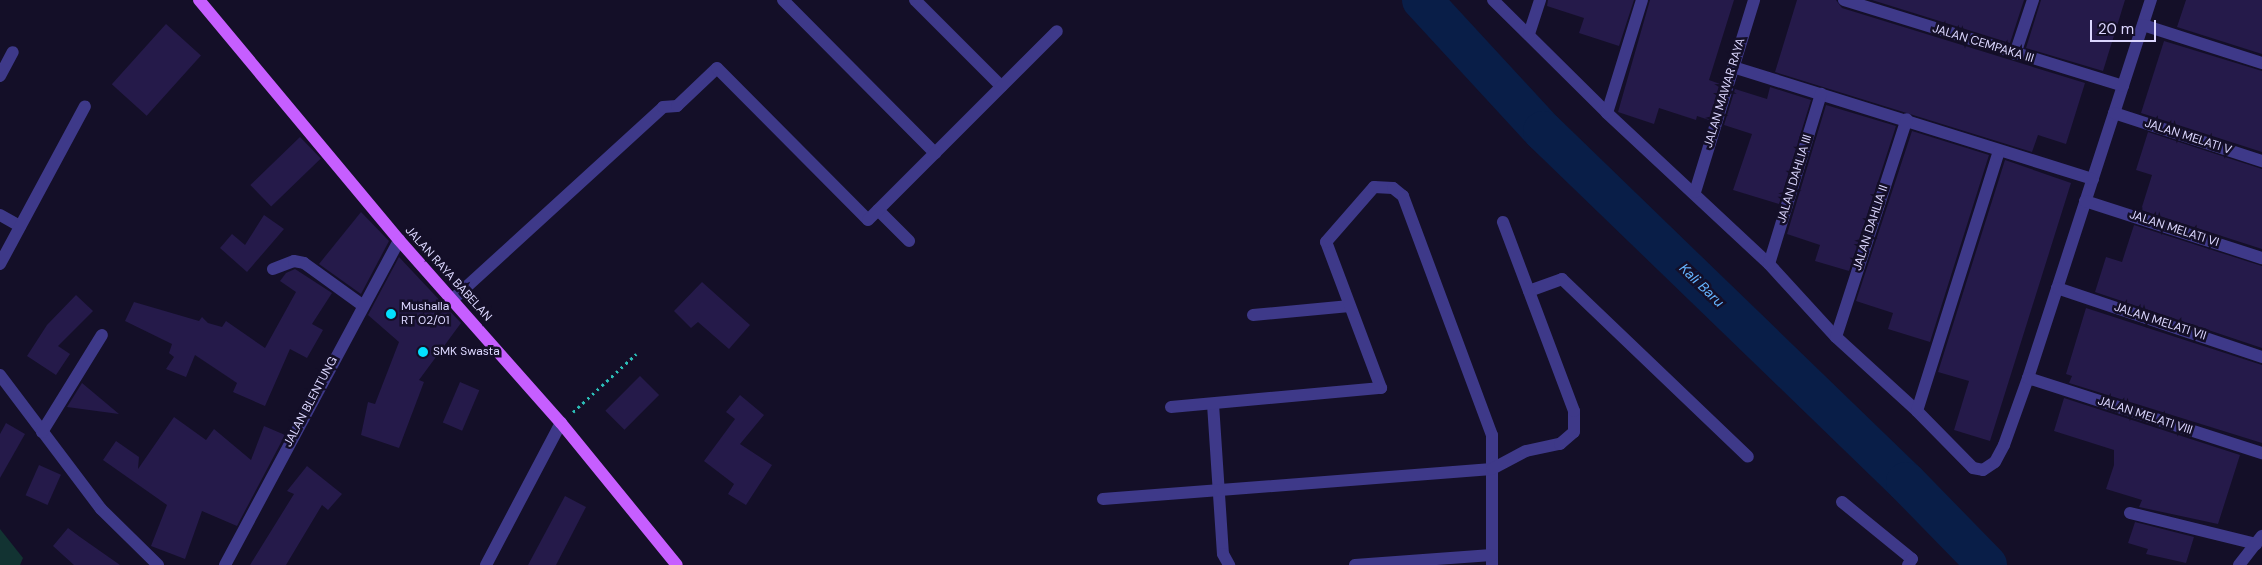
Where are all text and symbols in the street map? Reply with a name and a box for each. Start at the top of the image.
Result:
scale bar [2092,10,2158,42]
text: 20 m [2098,19,2134,39]
street label: JALAN CEMPAKA III [1931,22,2035,66]
street label: JALAN MAWAR RAYA [1701,36,1749,150]
street label: JALAN MELATI V [2143,116,2233,158]
street label: JALAN DAHLIA III [1775,133,1815,225]
street label: JALAN DAHLIA II [1850,183,1892,273]
street label: JALAN MELATI VI [2127,208,2221,250]
street label: JALAN RAYA BABELAN [402,224,494,324]
water label: Kali Baru [1676,260,1728,310]
place label: Mushalla RT 02/01 [401,300,449,328]
street label: JALAN MELATI VII [2112,300,2208,344]
marker: Mushalla RT 02/01 [385,308,397,320]
place label: SMK Swasta [433,345,500,359]
marker: SMK Swasta [417,346,429,358]
street label: JALAN BLENTUNG [281,354,341,450]
street label: JALAN MELATI VIII [2096,394,2194,438]

